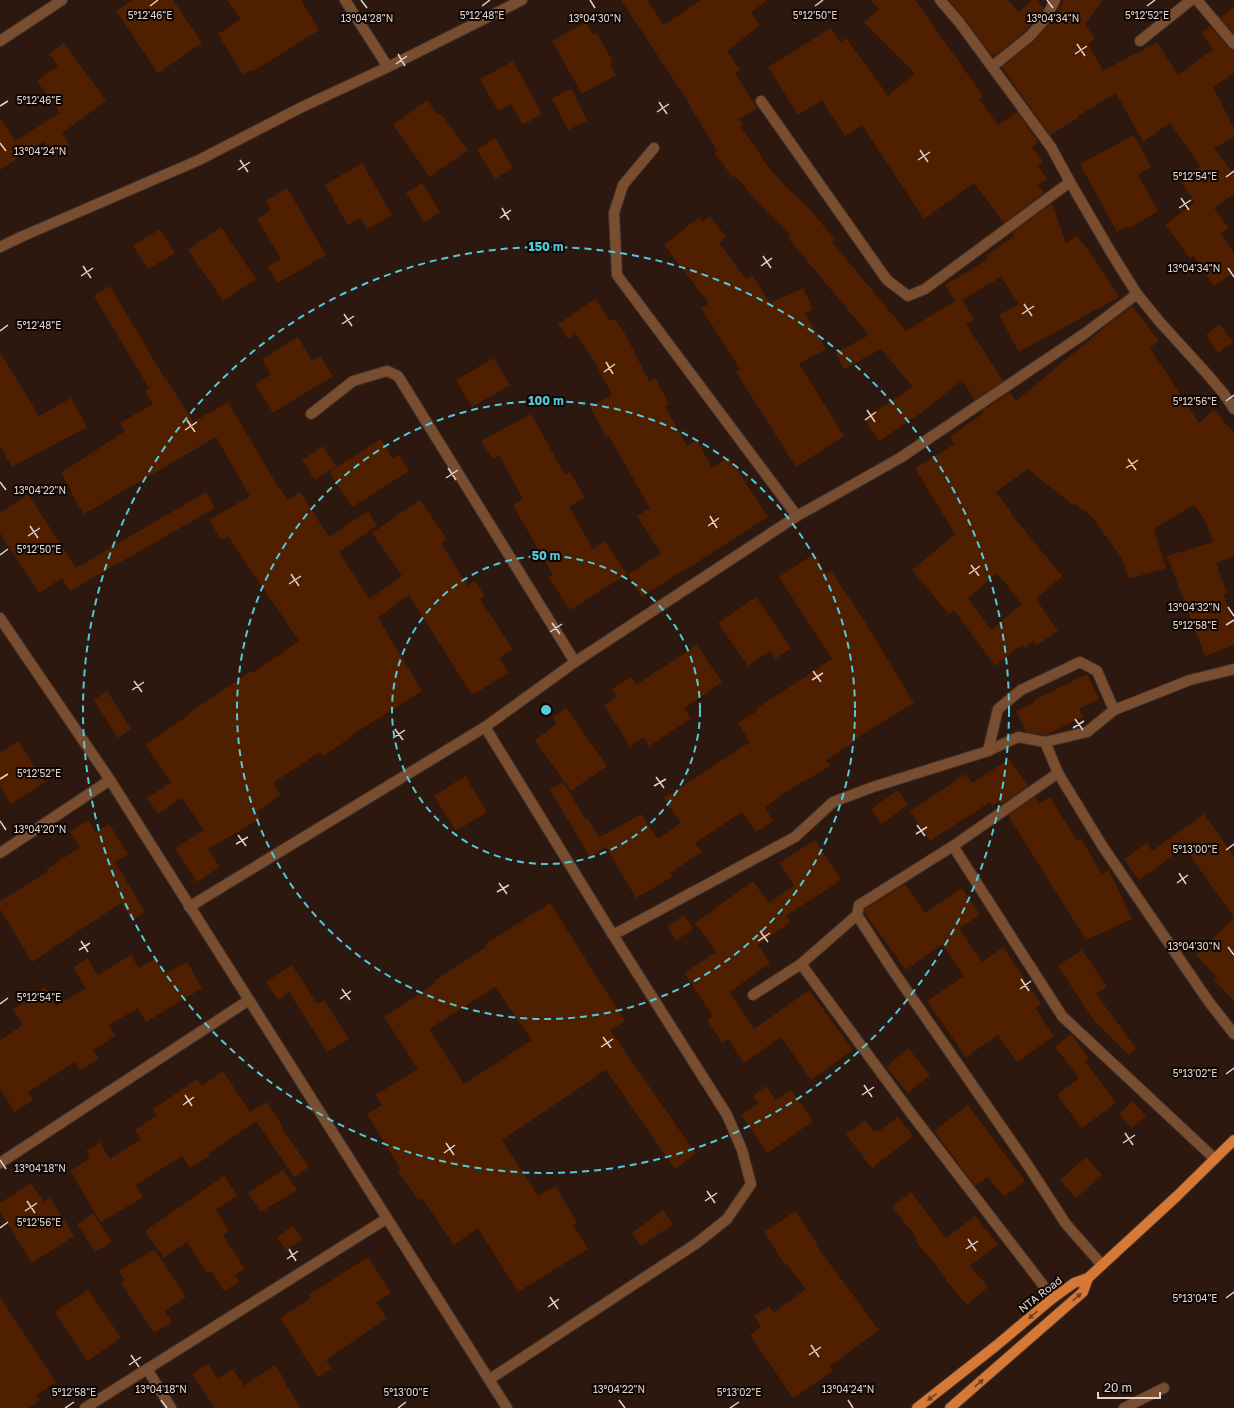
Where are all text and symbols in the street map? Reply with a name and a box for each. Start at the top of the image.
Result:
text: 5°12'46"E [128,9,172,21]
text: 5°12'48"E [460,9,504,21]
text: 5°12'50"E [793,9,837,21]
text: 5°12'52"E [1125,9,1169,21]
text: 13°04'28"N [341,12,393,24]
text: 13°04'30"N [569,12,621,24]
text: 13°04'34"N [1027,12,1079,24]
text: 5°12'46"E [17,94,61,106]
text: 13°04'24"N [14,145,66,157]
text: 5°12'54"E [1173,170,1217,182]
text: 150 m [529,239,563,254]
text: 13°04'34"N [1168,262,1220,274]
text: 5°12'48"E [17,319,61,331]
text: 100 m [528,393,564,408]
text: 5°12'56"E [1173,395,1217,407]
text: 13°04'22"N [14,484,66,496]
text: 5°12'50"E [17,543,61,555]
text: 50 m [532,548,560,563]
text: 13°04'32"N [1168,601,1220,613]
text: 5°12'58"E [1173,619,1217,631]
centre of rings [539,703,553,717]
text: 5°12'52"E [17,767,61,779]
text: 13°04'20"N [14,823,66,835]
text: 5°13'00"E [1173,843,1218,855]
text: 13°04'30"N [1168,940,1220,952]
text: 5°12'54"E [17,991,61,1003]
text: 5°13'02"E [1173,1067,1217,1079]
text: 13°04'18"N [14,1162,66,1174]
text: 5°12'56"E [17,1216,61,1228]
street label: NTA Road [1016,1273,1064,1315]
one-way arrow [1072,1292,1082,1302]
text: 5°13'04"E [1173,1292,1217,1304]
one-way arrow [1027,1310,1038,1319]
scale bar [1098,1374,1160,1400]
one-way arrow [974,1378,985,1387]
text: 20 m [1104,1380,1132,1395]
text: 13°04'18"N [135,1383,187,1395]
text: 13°04'22"N [593,1383,645,1395]
text: 13°04'24"N [822,1383,874,1395]
text: 5°12'58"E [52,1386,96,1398]
text: 5°13'00"E [384,1386,429,1398]
text: 5°13'02"E [717,1386,761,1398]
one-way arrow [926,1392,937,1401]

